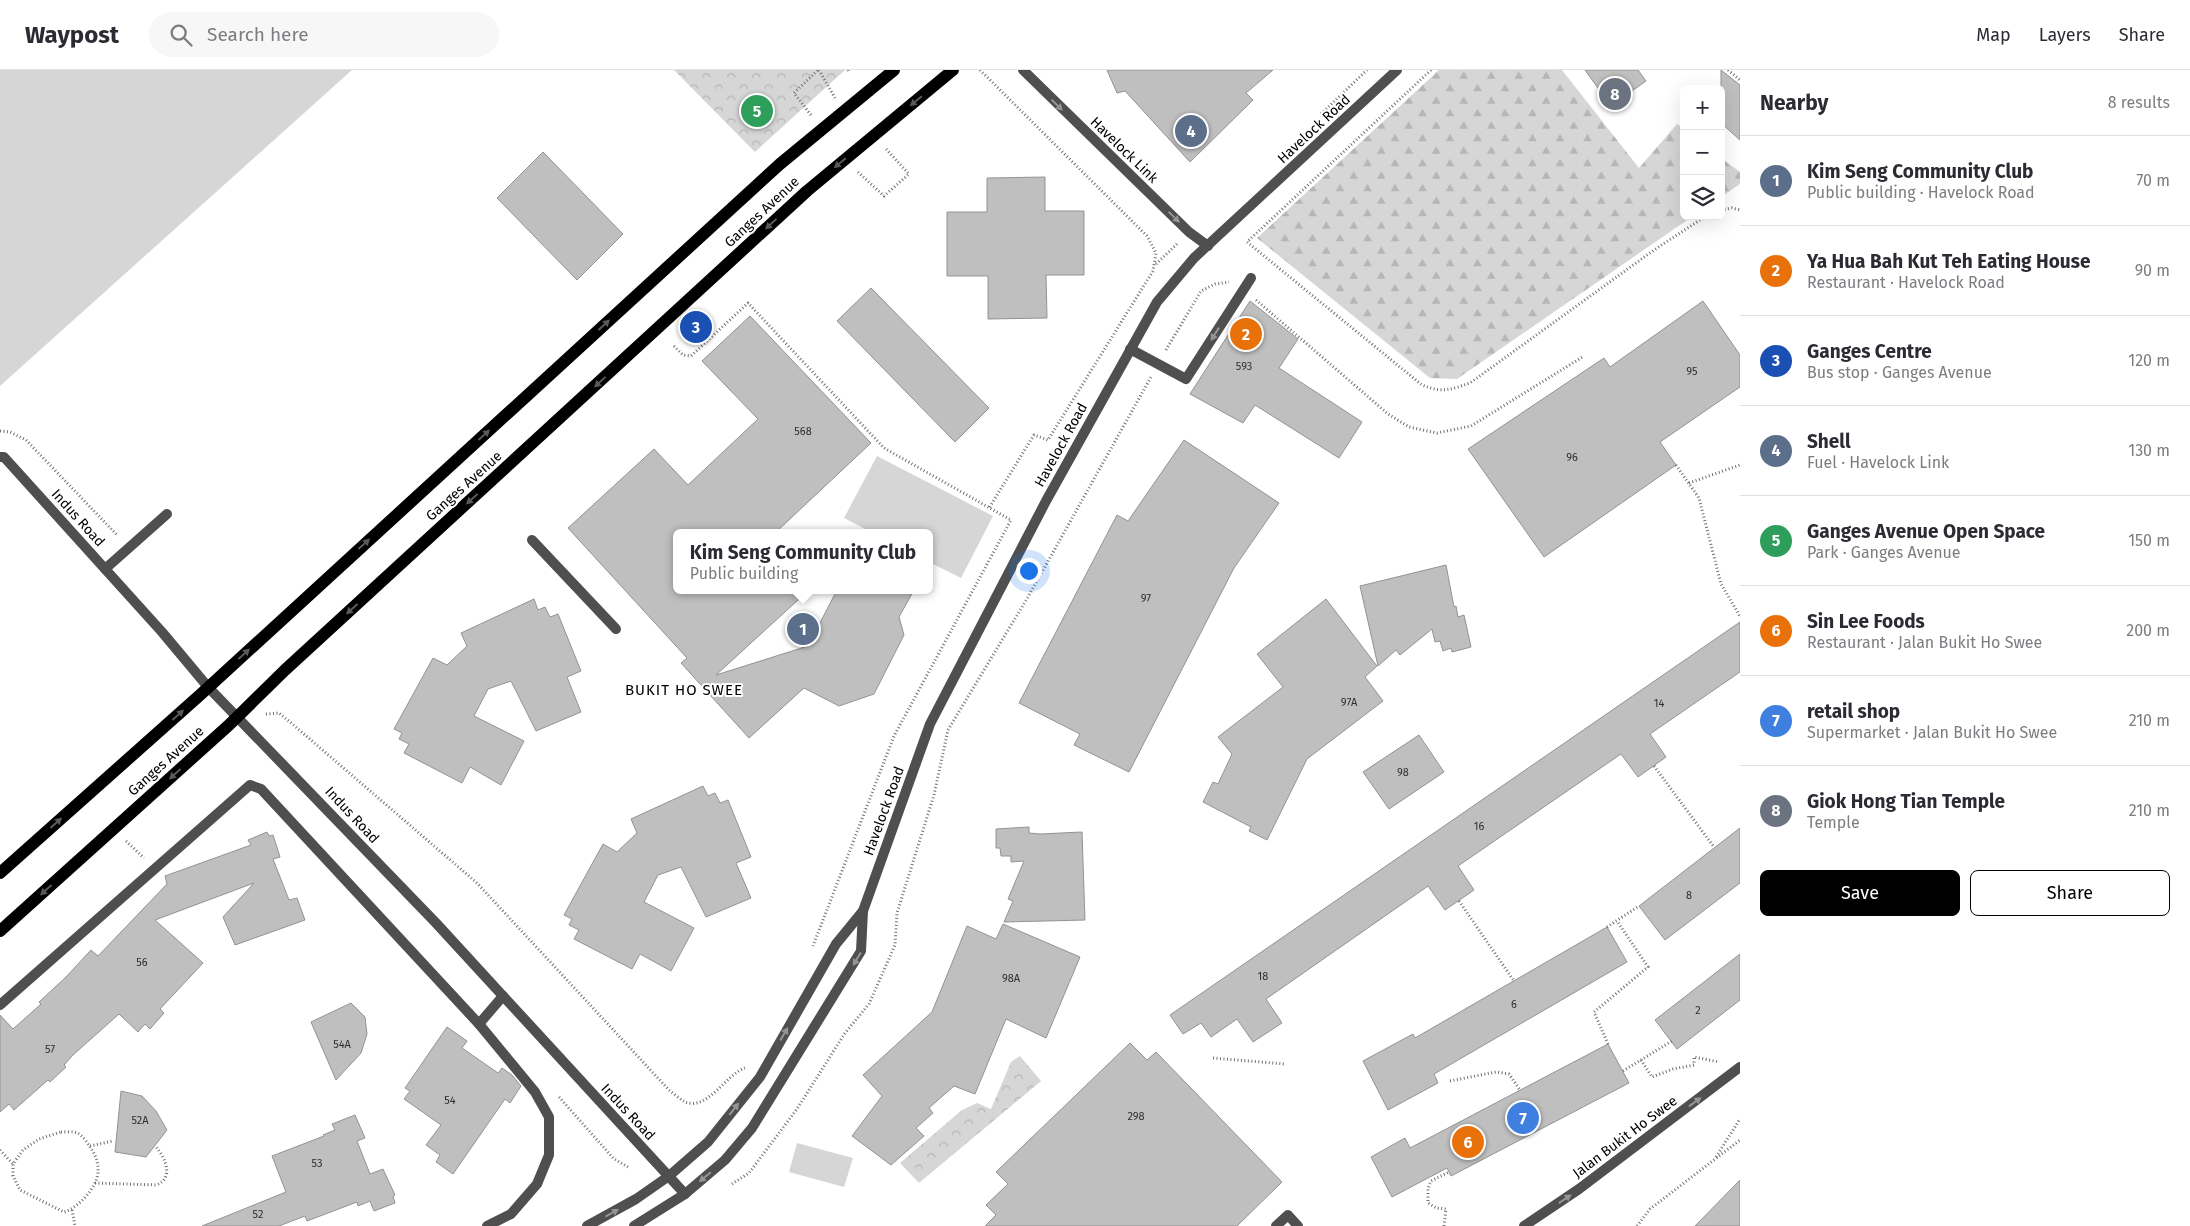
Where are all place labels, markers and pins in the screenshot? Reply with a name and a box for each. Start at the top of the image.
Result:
pin: 8 [1599,75,1631,113]
pin: 5 [741,92,773,130]
pin: 4 [1175,112,1207,150]
pin: 3 [680,308,712,346]
pin: 2 [1230,315,1262,353]
pin: 1 [787,610,819,648]
pin: 7 [1507,1099,1539,1137]
pin: 6 [1452,1123,1484,1161]

